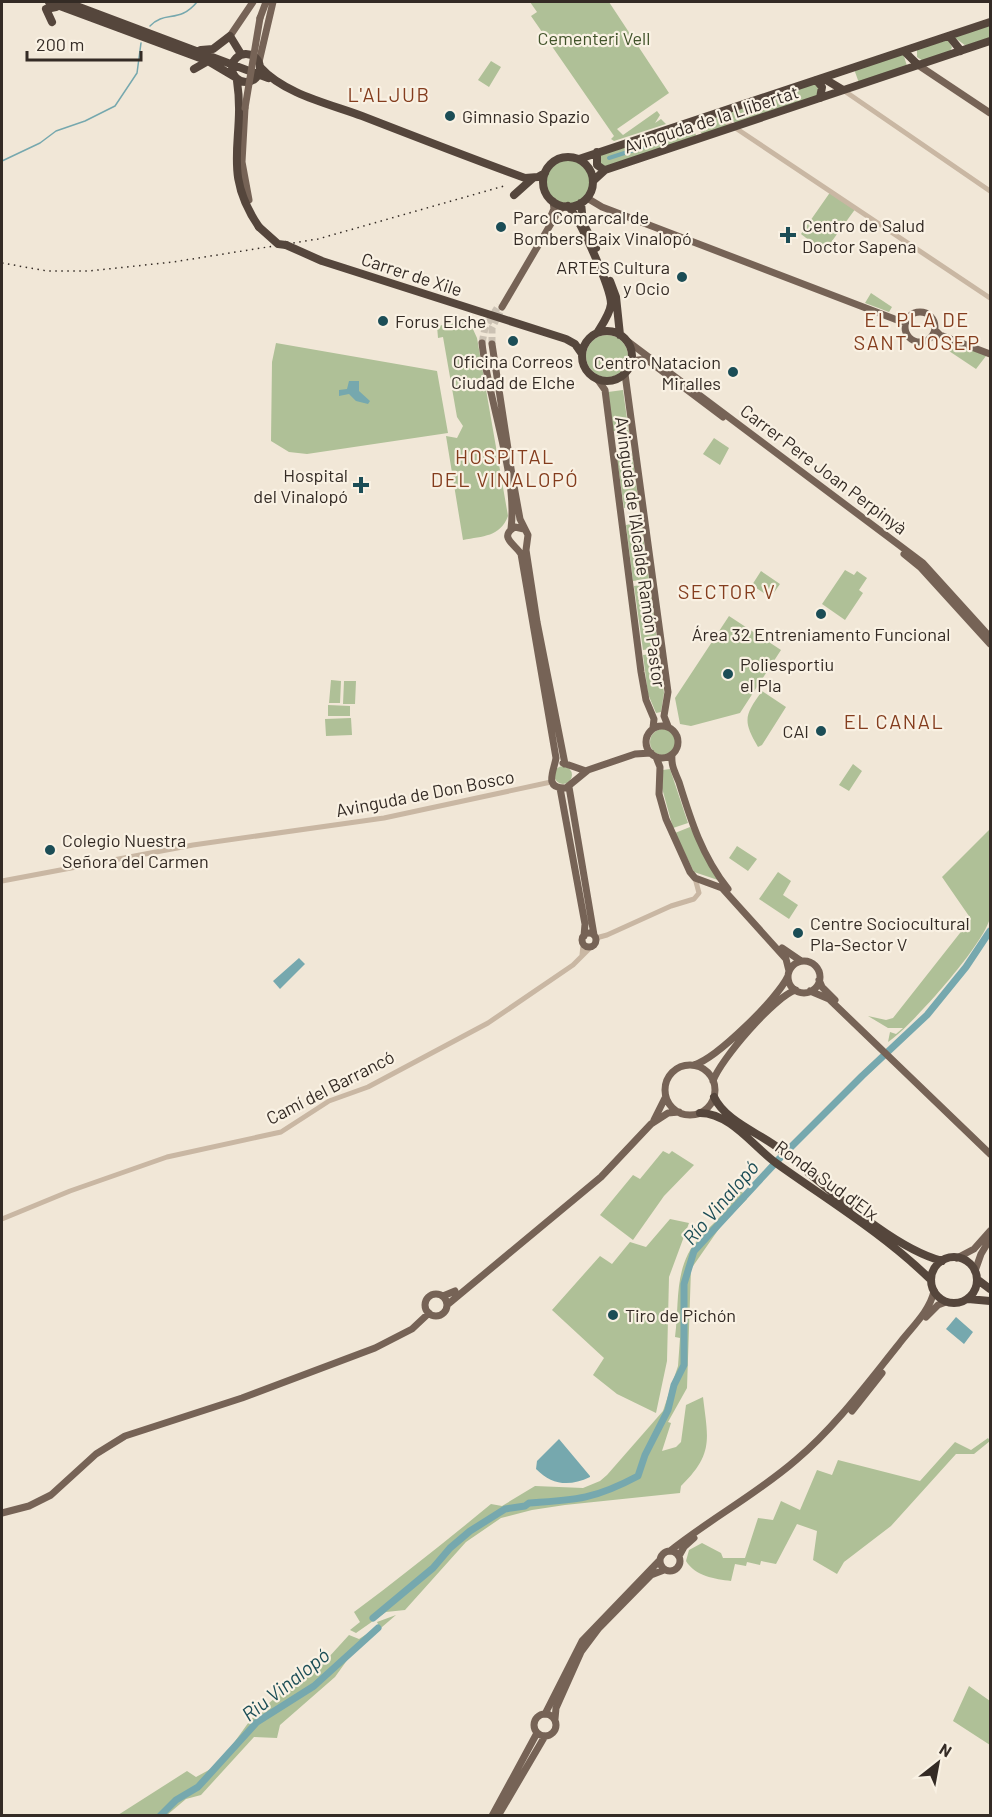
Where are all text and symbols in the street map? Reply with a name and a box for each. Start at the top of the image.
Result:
scale bar [27,24,141,62]
park label: Cementeri Vell [538,27,650,49]
text: 200 m [36,33,84,55]
street label: Avinguda de la Llibertat [621,80,801,158]
district label: L'ALJUB [347,82,431,106]
place label: Gimnasio Spazio [462,105,590,127]
marker: Gimnasio Spazio [443,109,457,123]
place label: Parc Comarcal de Bombers Baix Vinalopó [513,206,692,249]
place label: Centro de Salud Doctor Sapena [802,214,925,257]
marker: Parc Comarcal de Bombers Baix Vinalopó [494,220,508,234]
marker: Centro de Salud Doctor Sapena [779,226,797,244]
street label: Carrer de Xile [359,247,465,301]
place label: ARTES Cultura y Ocio [556,256,670,299]
marker: ARTES Cultura y Ocio [675,270,689,284]
district label: EL PLA DE SANT JOSEP [853,307,981,354]
place label: Forus Elche [395,310,486,332]
marker: Forus Elche [376,314,390,328]
marker: Oficina Correos Ciudad de Elche [506,334,520,348]
place label: Oficina Correos Ciudad de Elche [451,350,575,393]
place label: Centro Natacion Miralles [594,351,721,394]
marker: Centro Natacion Miralles [726,365,740,379]
street label: Carrer Pere Joan Perpinyà [736,399,912,539]
street label: Avinguda de l'Alcalde Ramón Pastor [611,415,671,689]
district label: HOSPITAL DEL VINALOPÓ [431,444,579,491]
place label: Hospital del Vinalopó [253,464,348,507]
marker: Hospital del Vinalopó [352,476,370,494]
district label: SECTOR V [678,579,776,603]
marker: Área 32 Entreniamento Funcional [814,607,828,621]
place label: Área 32 Entreniamento Funcional [692,623,950,645]
place label: Poliesportiu el Pla [740,653,834,696]
marker: Poliesportiu el Pla [721,667,735,681]
district label: EL CANAL [844,709,944,733]
place label: CAI [783,720,809,742]
marker: CAI [814,724,828,738]
street label: Avinguda de Don Bosco [334,765,516,821]
place label: Colegio Nuestra Señora del Carmen [62,829,209,872]
marker: Colegio Nuestra Señora del Carmen [43,843,57,857]
place label: Centre Sociocultural Pla-Sector V [810,912,970,955]
marker: Centre Sociocultural Pla-Sector V [791,926,805,940]
street label: Camí del Barrancó [262,1045,398,1129]
street label: Ronda Sud d'Elx [771,1135,883,1225]
water label: Río Vinalopó [677,1155,763,1249]
place label: Tiro de Pichón [625,1304,736,1326]
marker: Tiro de Pichón [606,1308,620,1322]
water label: Riu Vinalopó [236,1642,334,1726]
north arrow [908,1733,968,1793]
text: N [937,1739,955,1761]

